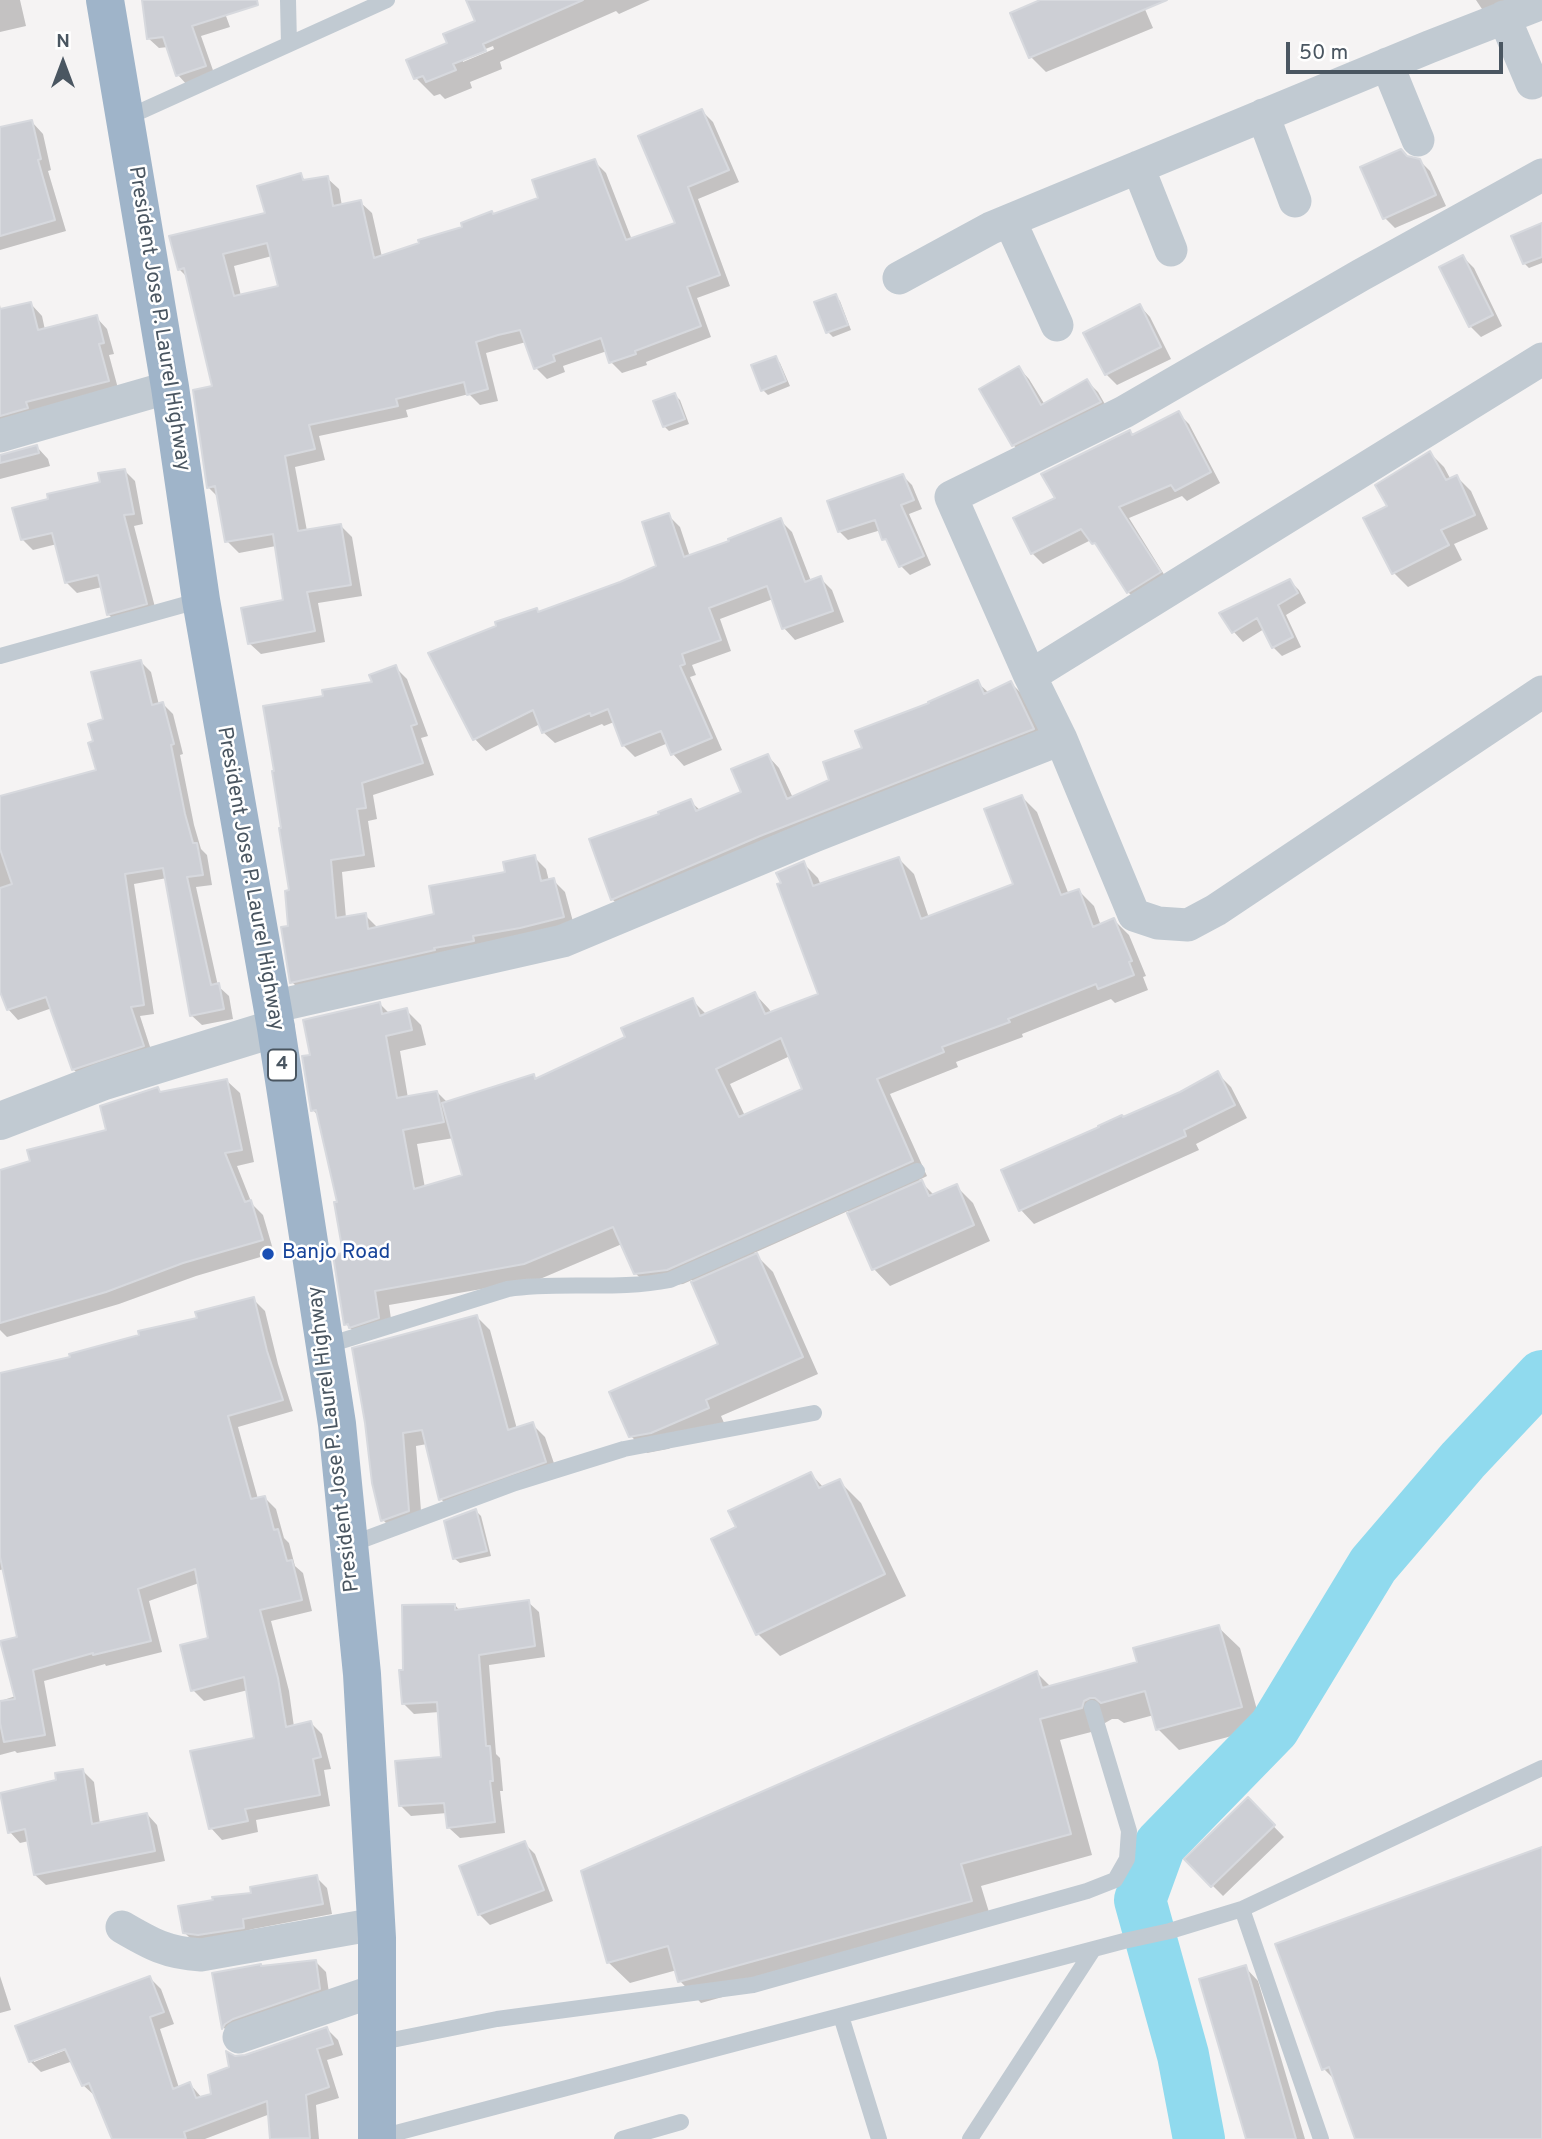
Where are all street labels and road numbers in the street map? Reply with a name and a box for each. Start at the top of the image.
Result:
street label: President Jose P. Laurel Highway [121,165,195,473]
street label: President Jose P. Laurel Highway [210,725,288,1033]
road number: 4 [268,1050,296,1080]
street label: President Jose P. Laurel Highway [304,1284,366,1594]

